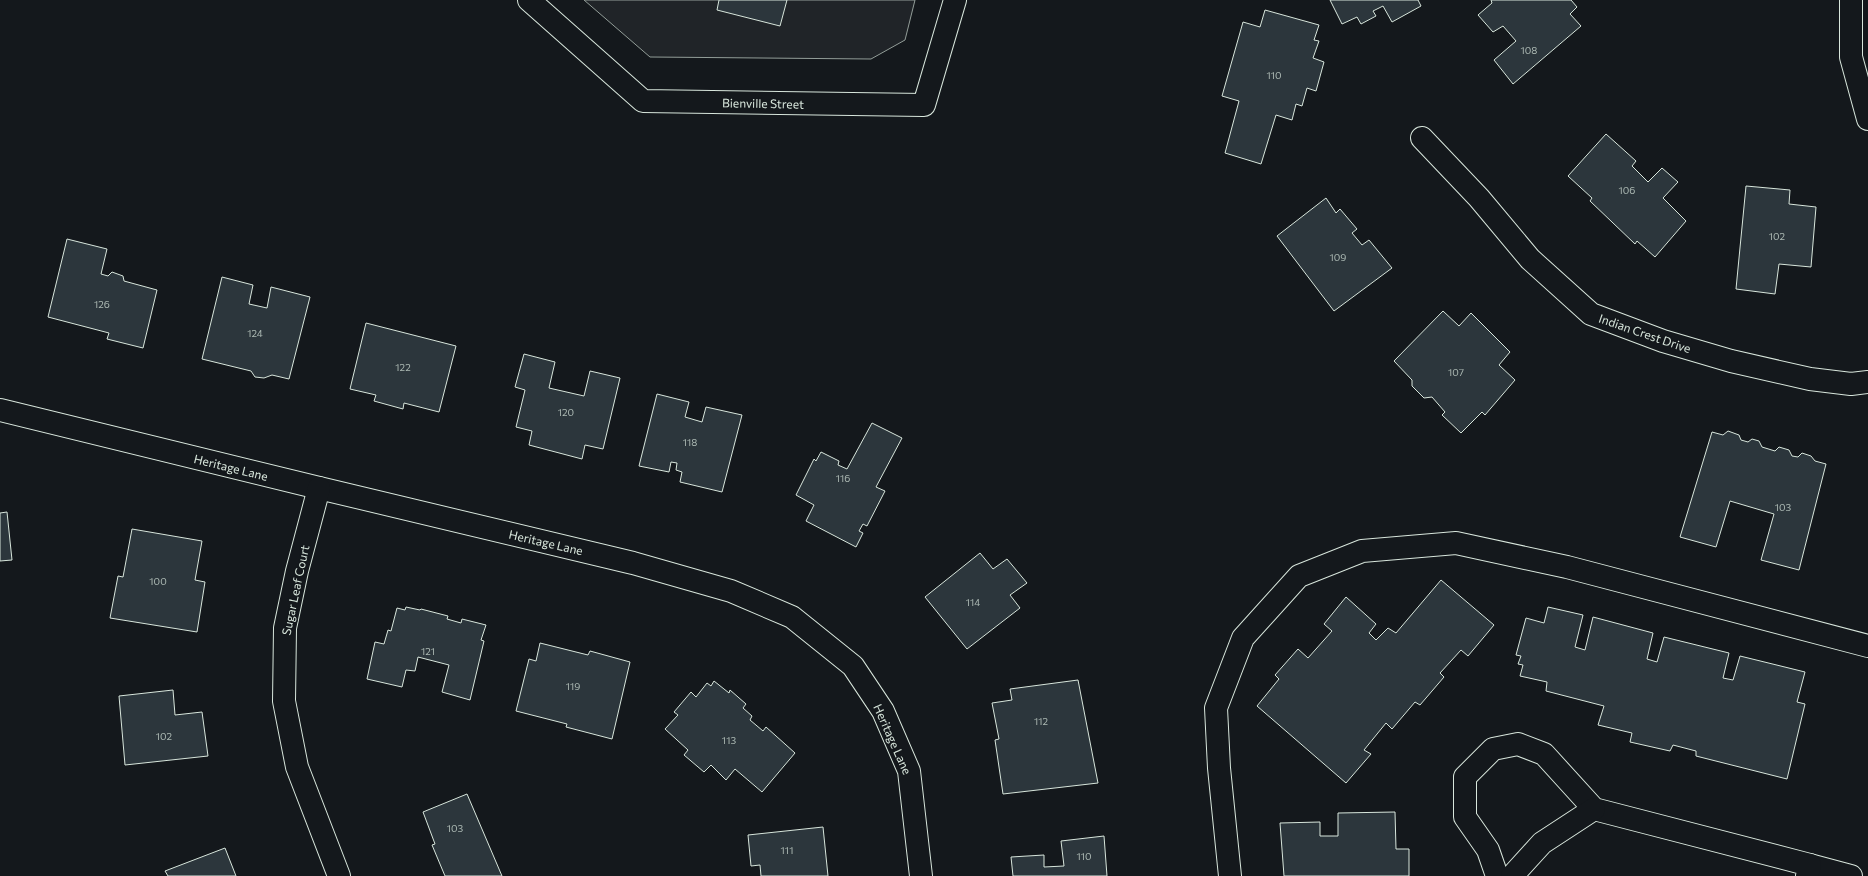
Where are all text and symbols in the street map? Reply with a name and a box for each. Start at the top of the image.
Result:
house number: 108 [1521,44,1537,56]
house number: 110 [1266,69,1282,81]
street label: Bienville Street [722,95,804,111]
house number: 106 [1619,184,1635,196]
house number: 102 [1769,230,1786,242]
house number: 109 [1330,251,1346,263]
house number: 126 [94,298,110,310]
street label: Indian Crest Drive [1597,311,1693,355]
house number: 124 [247,327,263,339]
house number: 122 [395,361,411,373]
house number: 107 [1448,366,1464,378]
house number: 120 [558,406,574,418]
house number: 118 [683,436,697,448]
street label: Heritage Lane [193,451,269,483]
house number: 116 [836,472,850,484]
house number: 103 [1775,501,1792,513]
street label: Heritage Lane [508,527,584,557]
street label: Sugar Leaf Court [279,544,311,636]
house number: 100 [149,575,167,587]
house number: 114 [966,596,980,608]
house number: 121 [421,645,435,657]
house number: 119 [566,680,580,692]
street label: Heritage Lane [871,702,915,776]
house number: 112 [1034,715,1048,727]
house number: 102 [156,730,173,742]
house number: 113 [722,734,736,746]
house number: 103 [447,822,464,834]
house number: 111 [781,844,793,856]
house number: 110 [1076,850,1092,862]

